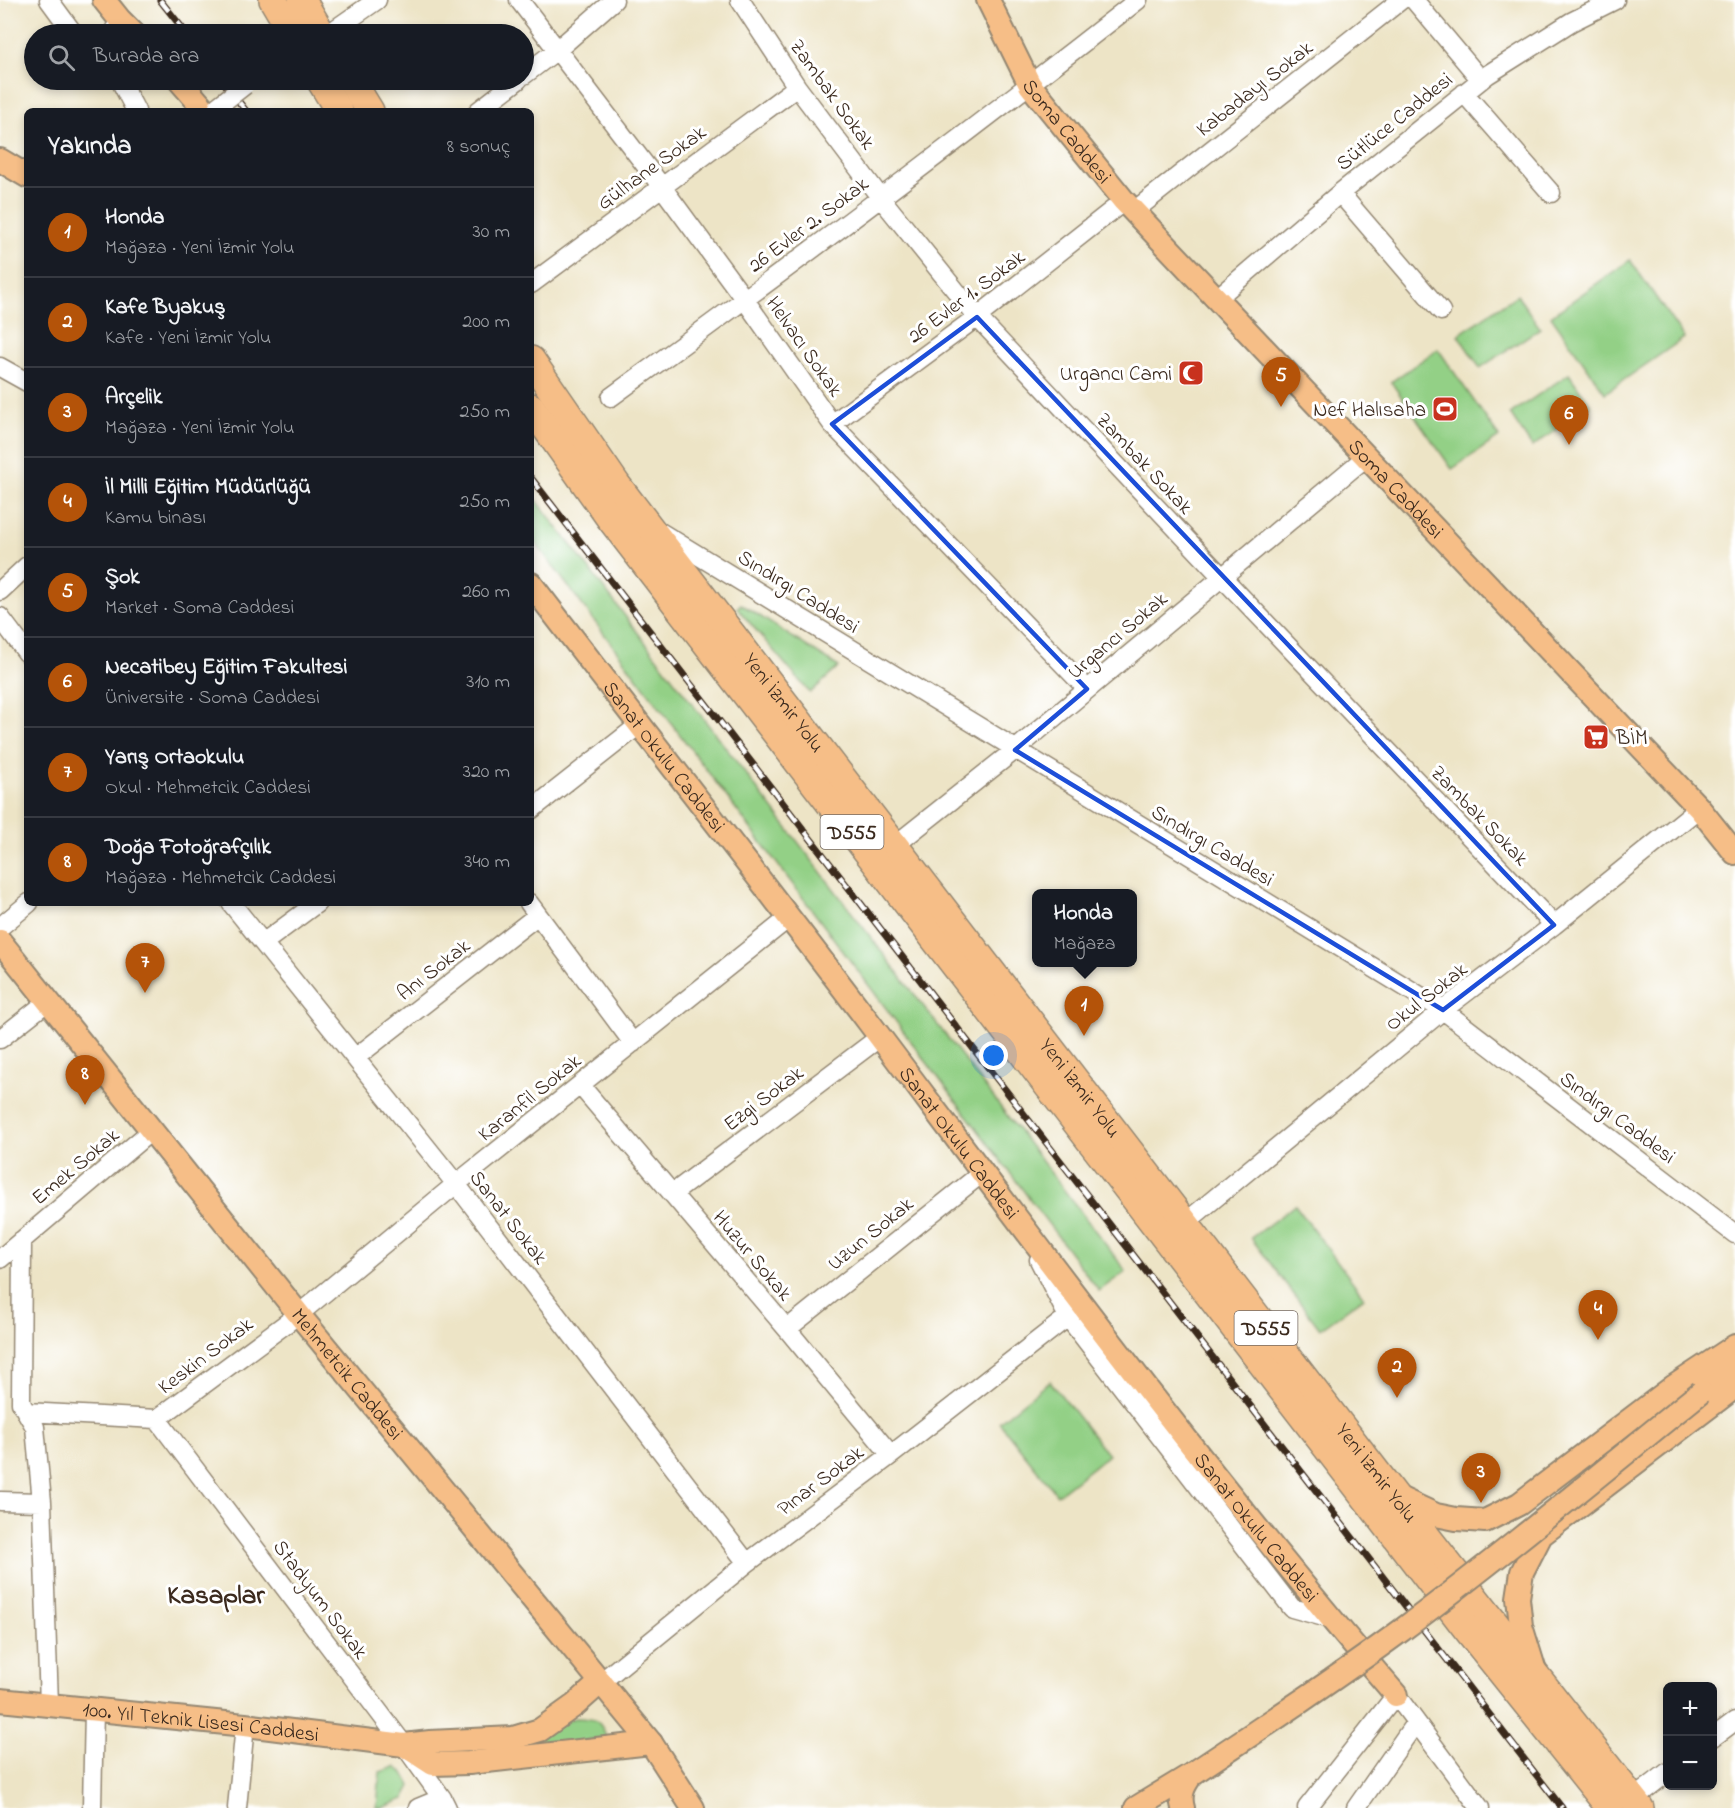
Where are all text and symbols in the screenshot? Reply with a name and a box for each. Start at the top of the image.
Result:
search box [24,24,534,90]
street label: Zambak Sokak [781,34,882,157]
street label: Kabadayı Sokak [1190,34,1322,146]
icon: search [45,41,78,74]
text: Burada ara [93,41,199,73]
street label: Sütlüce Caddesi [1331,66,1460,179]
street label: Soma Caddesi [1014,73,1118,191]
street label: Gülhane Sokak [591,118,714,219]
text: Yakında [48,128,132,166]
text: 8 sonuç [447,133,510,162]
street label: 26 Evler 2. Sokak [743,170,876,281]
text: Honda [105,202,164,234]
text: 1 [64,218,71,247]
text: 30 m [473,218,510,247]
text: Mağaza · Yeni İzmir Yolu [105,234,294,263]
street label: 26 Evler 1. Sokak [902,243,1033,352]
street label: Helvacı Sokak [758,291,850,404]
text: Kafe Byakuş [105,292,225,324]
text: 2 [63,308,72,337]
text: 200 m [462,308,510,337]
text: Kafe · Yeni İzmir Yolu [105,324,271,353]
mosque icon: Urgancı Cami [1176,358,1206,388]
pin: 5 [1262,358,1300,407]
place label: Urgancı Cami [1060,360,1172,392]
text: Arçelik [105,382,162,414]
sports icon: Nef Halısaha [1430,394,1460,424]
place label: Nef Halısaha [1313,396,1426,426]
pin: 6 [1550,396,1588,445]
text: 3 [63,398,72,427]
text: 250 m [459,398,510,427]
street label: Zambak Sokak [1088,407,1199,523]
text: Mağaza · Yeni İzmir Yolu [105,414,294,443]
street label: Soma Caddesi [1340,433,1450,546]
text: İl Milli Eğitim Müdürlüğü [105,472,311,504]
text: 4 [63,488,72,517]
text: 250 m [459,488,510,517]
text: Kamu binası [105,504,206,533]
street label: Sındırgı Caddesi [730,543,865,644]
text: Şok [105,562,140,594]
text: 5 [62,578,73,607]
text: 260 m [462,578,510,607]
street label: Urgancı Sokak [1062,585,1177,689]
text: Market · Soma Caddesi [105,594,294,623]
street label: Yeni İzmir Yolu [735,647,831,760]
text: Necatibey Eğitim Fakultesi [105,652,347,684]
text: 6 [63,668,72,697]
text: 310 m [466,668,510,697]
street label: Sanat Okulu Caddesi [594,675,731,840]
text: Üniversite · Soma Caddesi [105,684,320,713]
supermarket icon: BİM [1581,722,1611,752]
place label: BİM [1615,724,1648,754]
text: Yarış Ortaokulu [105,742,244,774]
text: 7 [63,758,72,787]
text: 320 m [463,758,510,787]
street label: Zambak Sokak [1423,759,1535,874]
text: Okul · Mehmetcik Caddesi [105,774,311,803]
street label: Sındırgı Caddesi [1144,798,1279,897]
road number: D555 [820,815,884,849]
text: Doğa Fotoğrafçılık [105,832,271,864]
text: 8 [64,848,71,877]
text: 340 m [464,848,510,877]
text: Mağaza · Mehmetcik Caddesi [105,864,336,893]
popup [1032,889,1137,967]
text: Honda [1054,898,1113,930]
text: Mağaza [1054,930,1115,959]
street label: Anı Sokak [391,932,478,1009]
pin: 7 [126,944,164,993]
street label: Okul Sokak [1380,955,1475,1039]
pin: 1 [1064,986,1104,1036]
street label: Yeni İzmir Yolu [1031,1033,1127,1145]
your location [979,1041,1008,1070]
street label: Karanfil Sokak [472,1047,589,1150]
pin: 8 [66,1056,104,1105]
street label: Ezgi Sokak [718,1059,812,1141]
street label: Sanat Okulu Caddesi [890,1061,1026,1227]
street label: Sındırgı Caddesi [1551,1065,1681,1174]
street label: Emek Sokak [26,1121,127,1213]
street label: Sanat Sokak [461,1165,554,1272]
street label: Uzun Sokak [822,1190,921,1279]
street label: Huzur Sokak [705,1204,799,1309]
pin: 4 [1578,1290,1618,1340]
street label: Mehmetcik Caddesi [283,1303,409,1447]
street label: Keskin Sokak [152,1310,261,1402]
road number: D555 [1234,1311,1298,1345]
pin: 2 [1378,1348,1416,1398]
street label: Yeni İzmir Yolu [1327,1418,1424,1530]
street label: Pınar Sokak [772,1439,871,1524]
street label: Sanat Okulu Caddesi [1185,1447,1325,1610]
pin: 3 [1462,1454,1500,1503]
street label: Stadyum Sokak [263,1534,375,1668]
district label: Kasaplar [167,1577,265,1616]
map controls [1663,1682,1717,1790]
button: + [1663,1682,1717,1736]
street label: 100. Yıl Teknik Lisesi Caddesi [81,1696,321,1751]
button: − [1663,1736,1717,1790]

